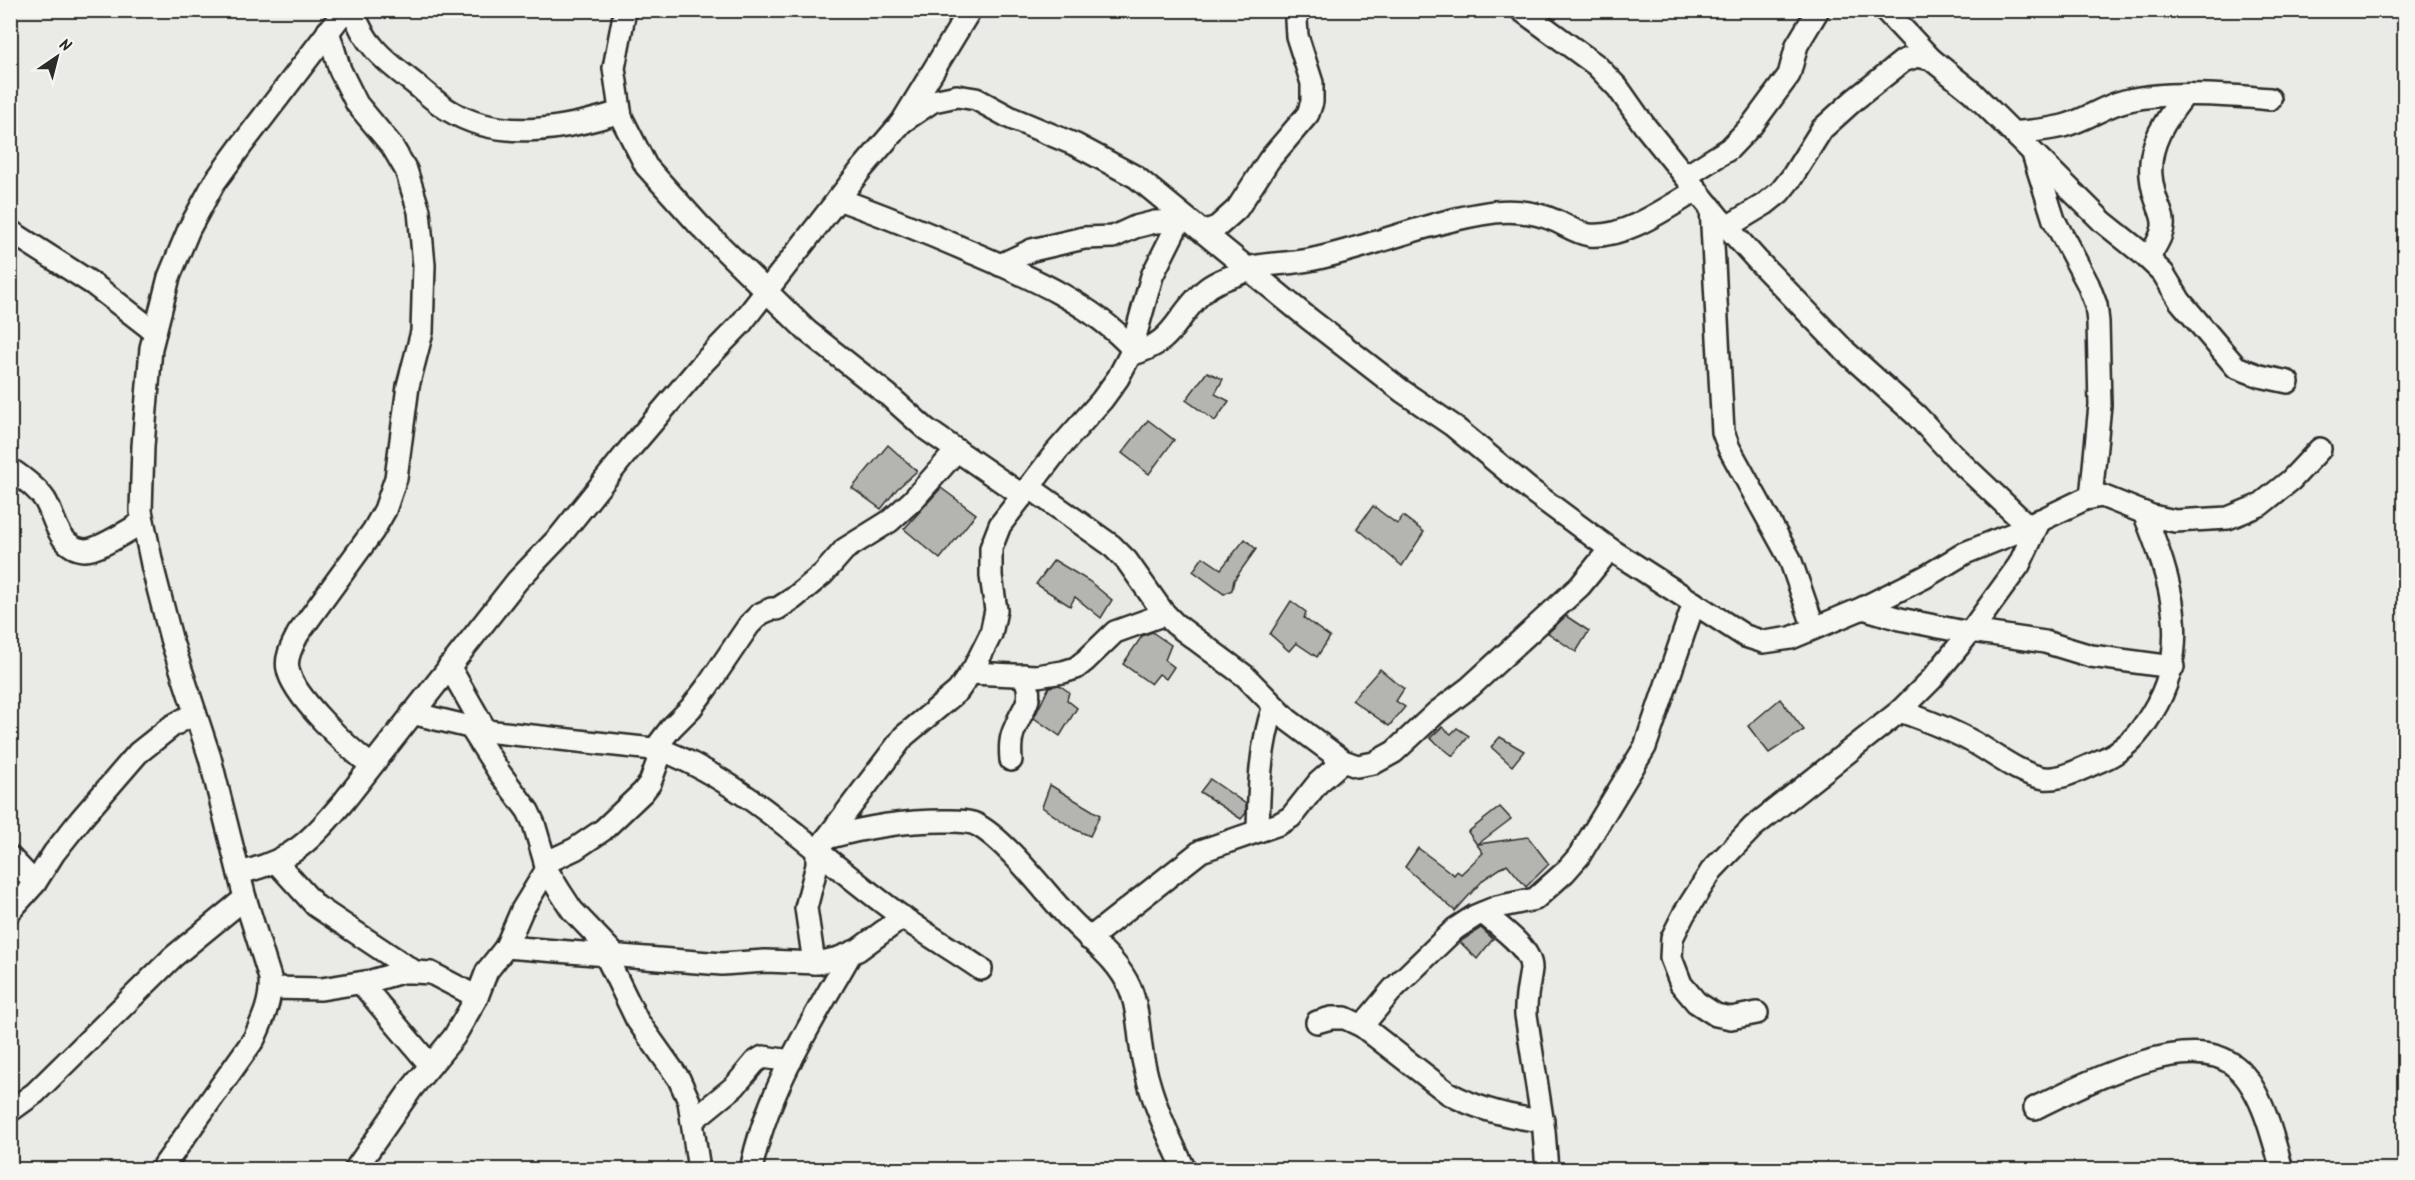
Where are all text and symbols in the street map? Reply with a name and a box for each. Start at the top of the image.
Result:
north arrow [27,27,87,87]
text: N [53,33,76,59]

